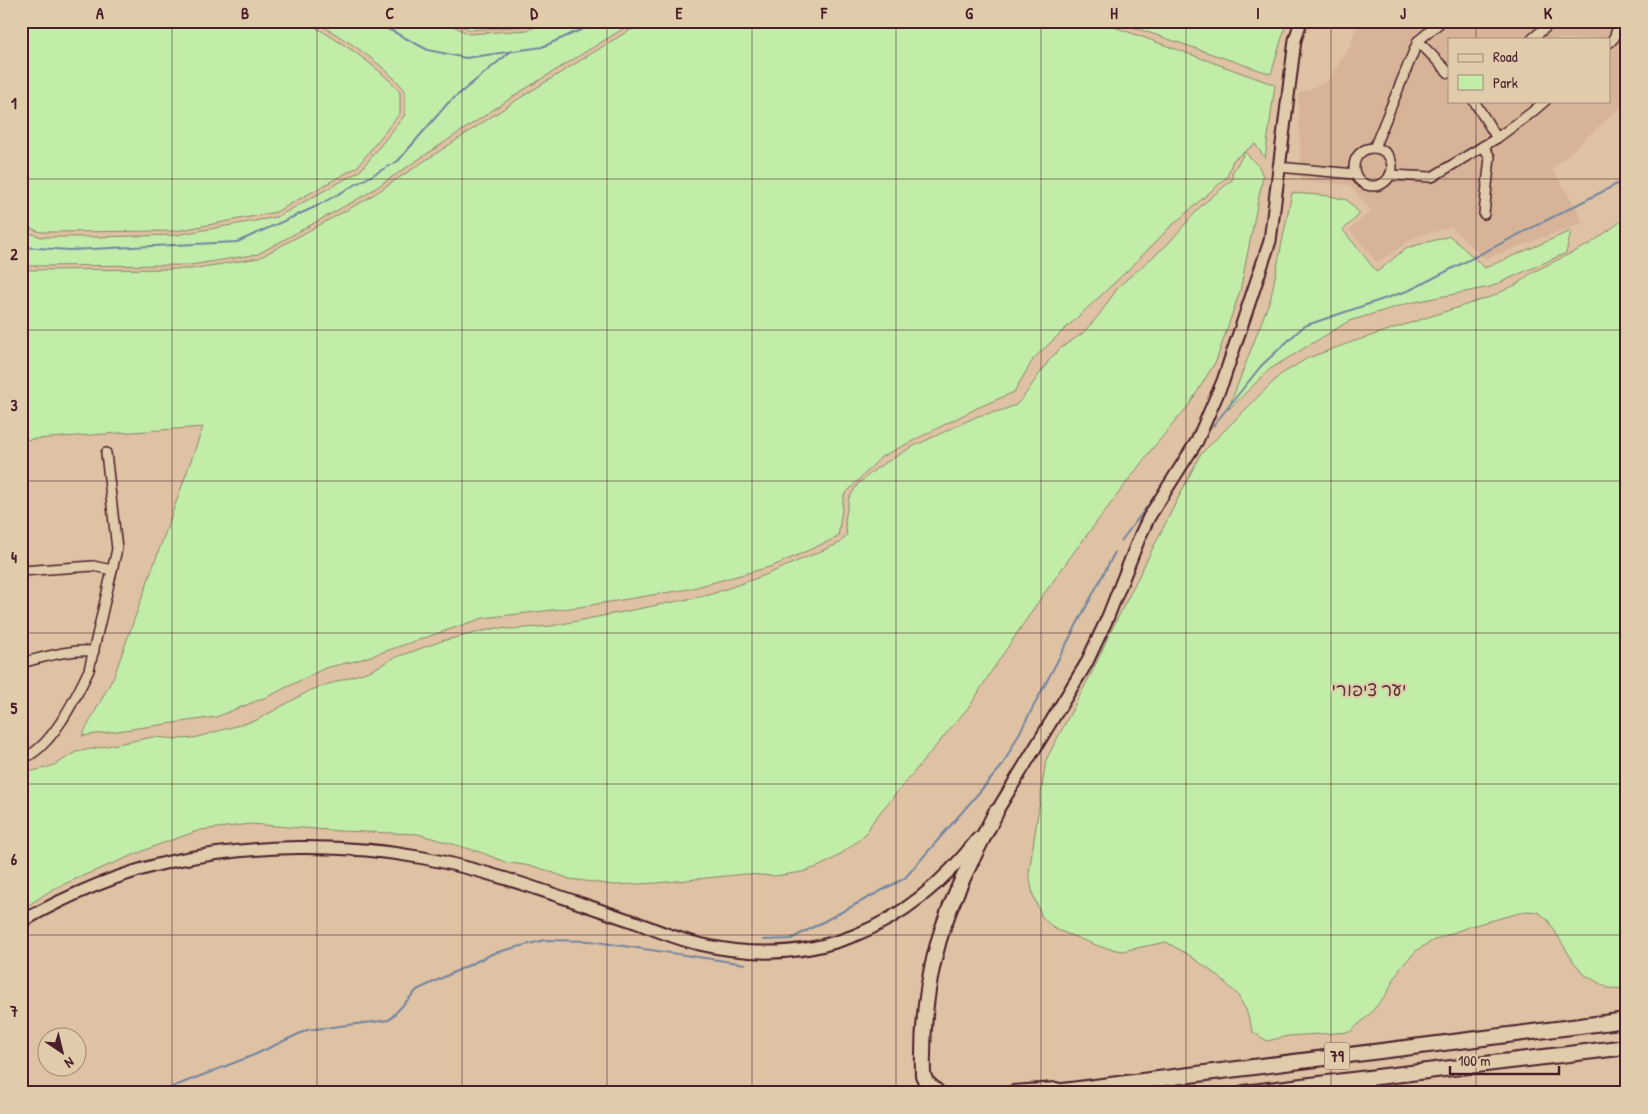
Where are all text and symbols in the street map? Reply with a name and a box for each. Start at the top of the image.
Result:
text: A [96,2,104,24]
text: B [241,2,249,24]
text: C [386,2,395,24]
text: D [530,2,538,24]
text: E [675,2,683,24]
text: F [820,2,828,24]
text: G [965,2,973,24]
text: H [1110,2,1118,24]
text: I [1256,2,1260,24]
text: J [1400,2,1406,24]
text: K [1544,2,1553,24]
legend [1448,38,1610,102]
text: Road [1493,46,1518,67]
text: Park [1493,72,1518,93]
text: 1 [11,92,17,114]
text: 2 [10,243,18,265]
text: 3 [10,394,18,416]
text: 4 [11,546,17,568]
park label: יער ציפורי [1332,677,1406,702]
text: 5 [11,697,18,719]
text: 6 [11,848,18,870]
text: 7 [9,1000,18,1022]
north arrow [38,1026,88,1076]
road number: 79 [1324,1042,1350,1070]
scale bar [1450,1044,1559,1076]
text: 100 m [1458,1050,1491,1071]
text: N [61,1053,78,1073]

